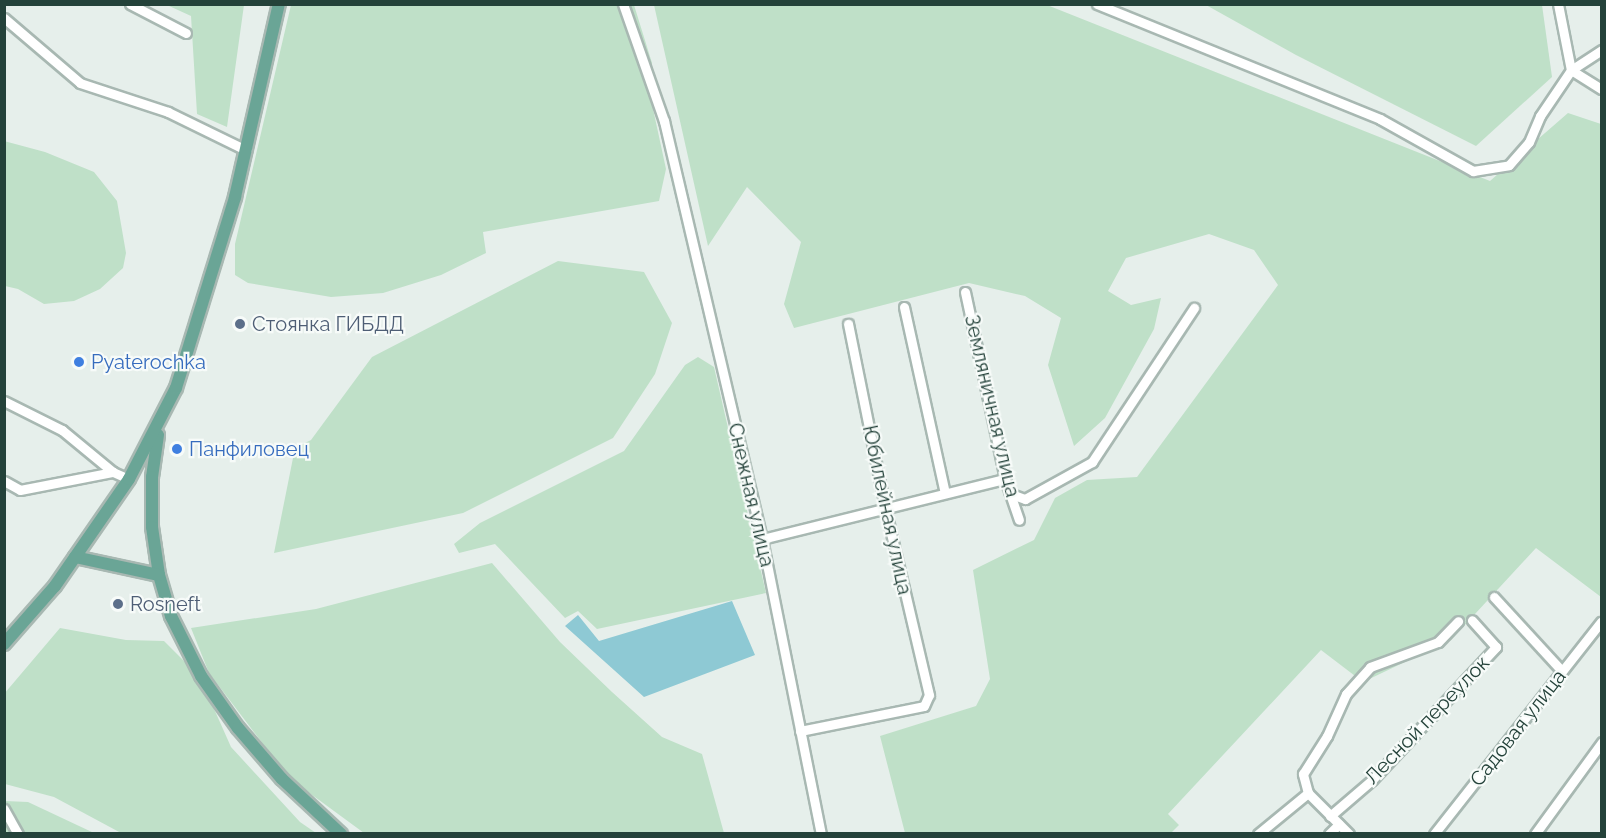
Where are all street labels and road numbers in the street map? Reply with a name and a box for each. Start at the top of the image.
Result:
street label: Земляничная улица [959,312,1025,500]
street label: Снежная улица [723,420,779,570]
street label: Юбилейная улица [857,423,917,597]
street label: Лесной переулок [1360,651,1494,789]
street label: Садовая улица [1465,665,1571,791]

